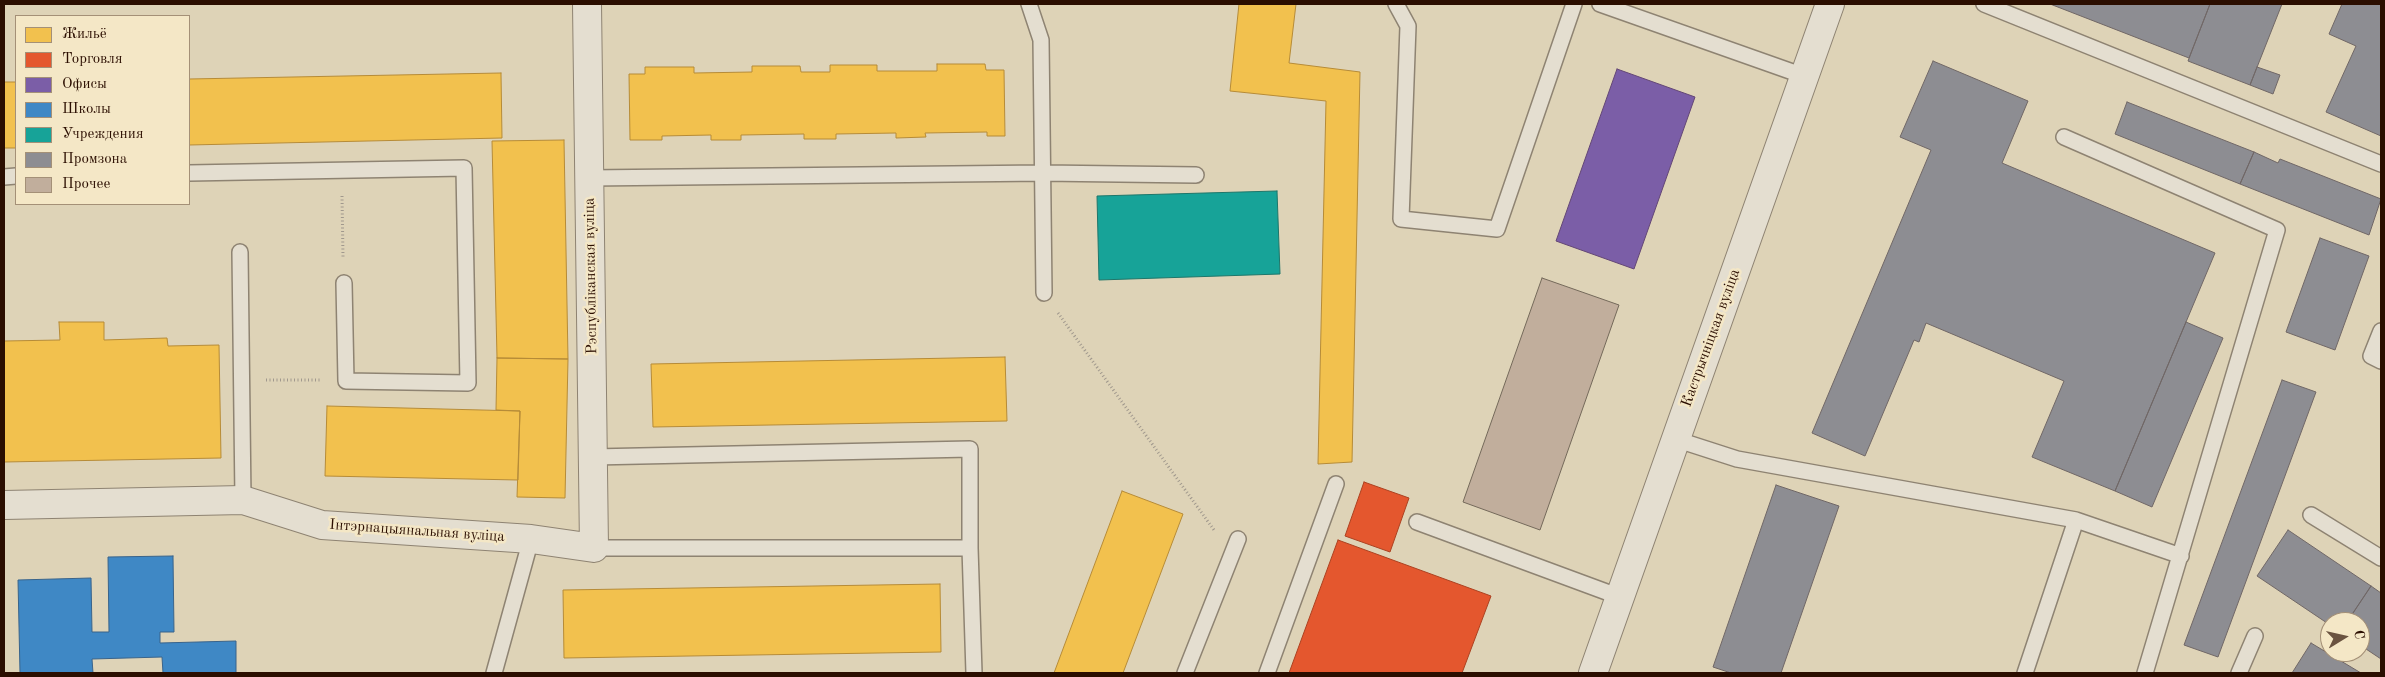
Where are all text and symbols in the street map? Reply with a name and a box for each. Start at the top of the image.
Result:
legend [15,15,190,205]
text: Жильё [62,27,107,42]
text: Торговля [62,52,123,67]
text: Офисы [62,77,107,92]
text: Школы [62,102,111,117]
text: Учреждения [62,127,144,142]
text: Промзона [62,152,127,167]
text: Прочее [62,177,110,192]
street label: Рэспубліканская вуліца [581,197,601,355]
street label: Кастрычніцкая вуліца [1678,267,1744,409]
street label: Інтэрнацыянальная вуліца [329,516,505,546]
north arrow [2320,612,2370,662]
text: С [2351,629,2366,640]

